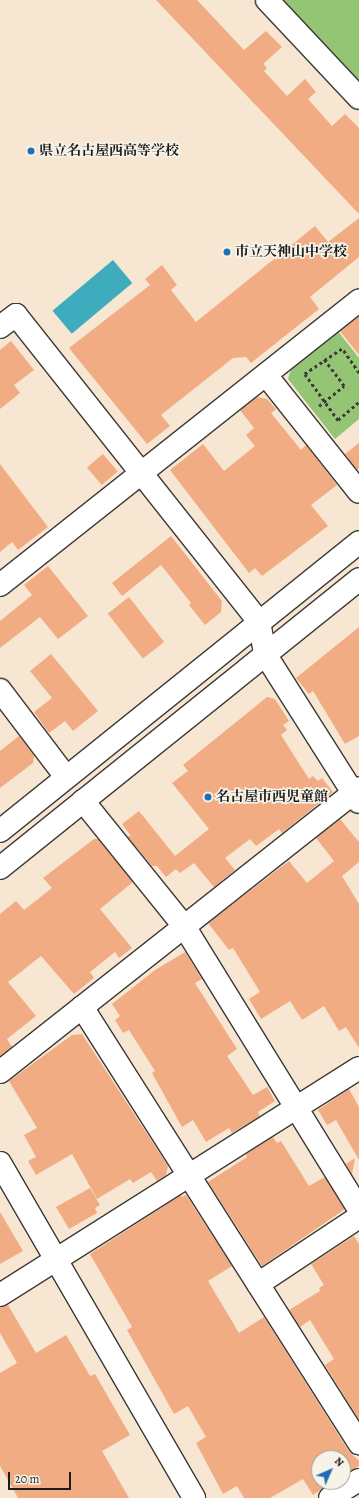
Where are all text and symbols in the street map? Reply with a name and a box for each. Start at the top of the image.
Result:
place label: 県立名古屋西高等学校 [39,143,179,159]
marker: 県立名古屋西高等学校 [26,146,36,156]
place label: 市立天神山中学校 [235,244,347,260]
marker: 市立天神山中学校 [222,247,232,257]
place label: 名古屋市西児童館 [216,789,328,805]
marker: 名古屋市西児童館 [203,792,213,802]
north arrow [311,1450,351,1490]
text: N [331,1454,347,1470]
scale bar [10,1464,73,1490]
text: 20 m [15,1471,39,1487]

